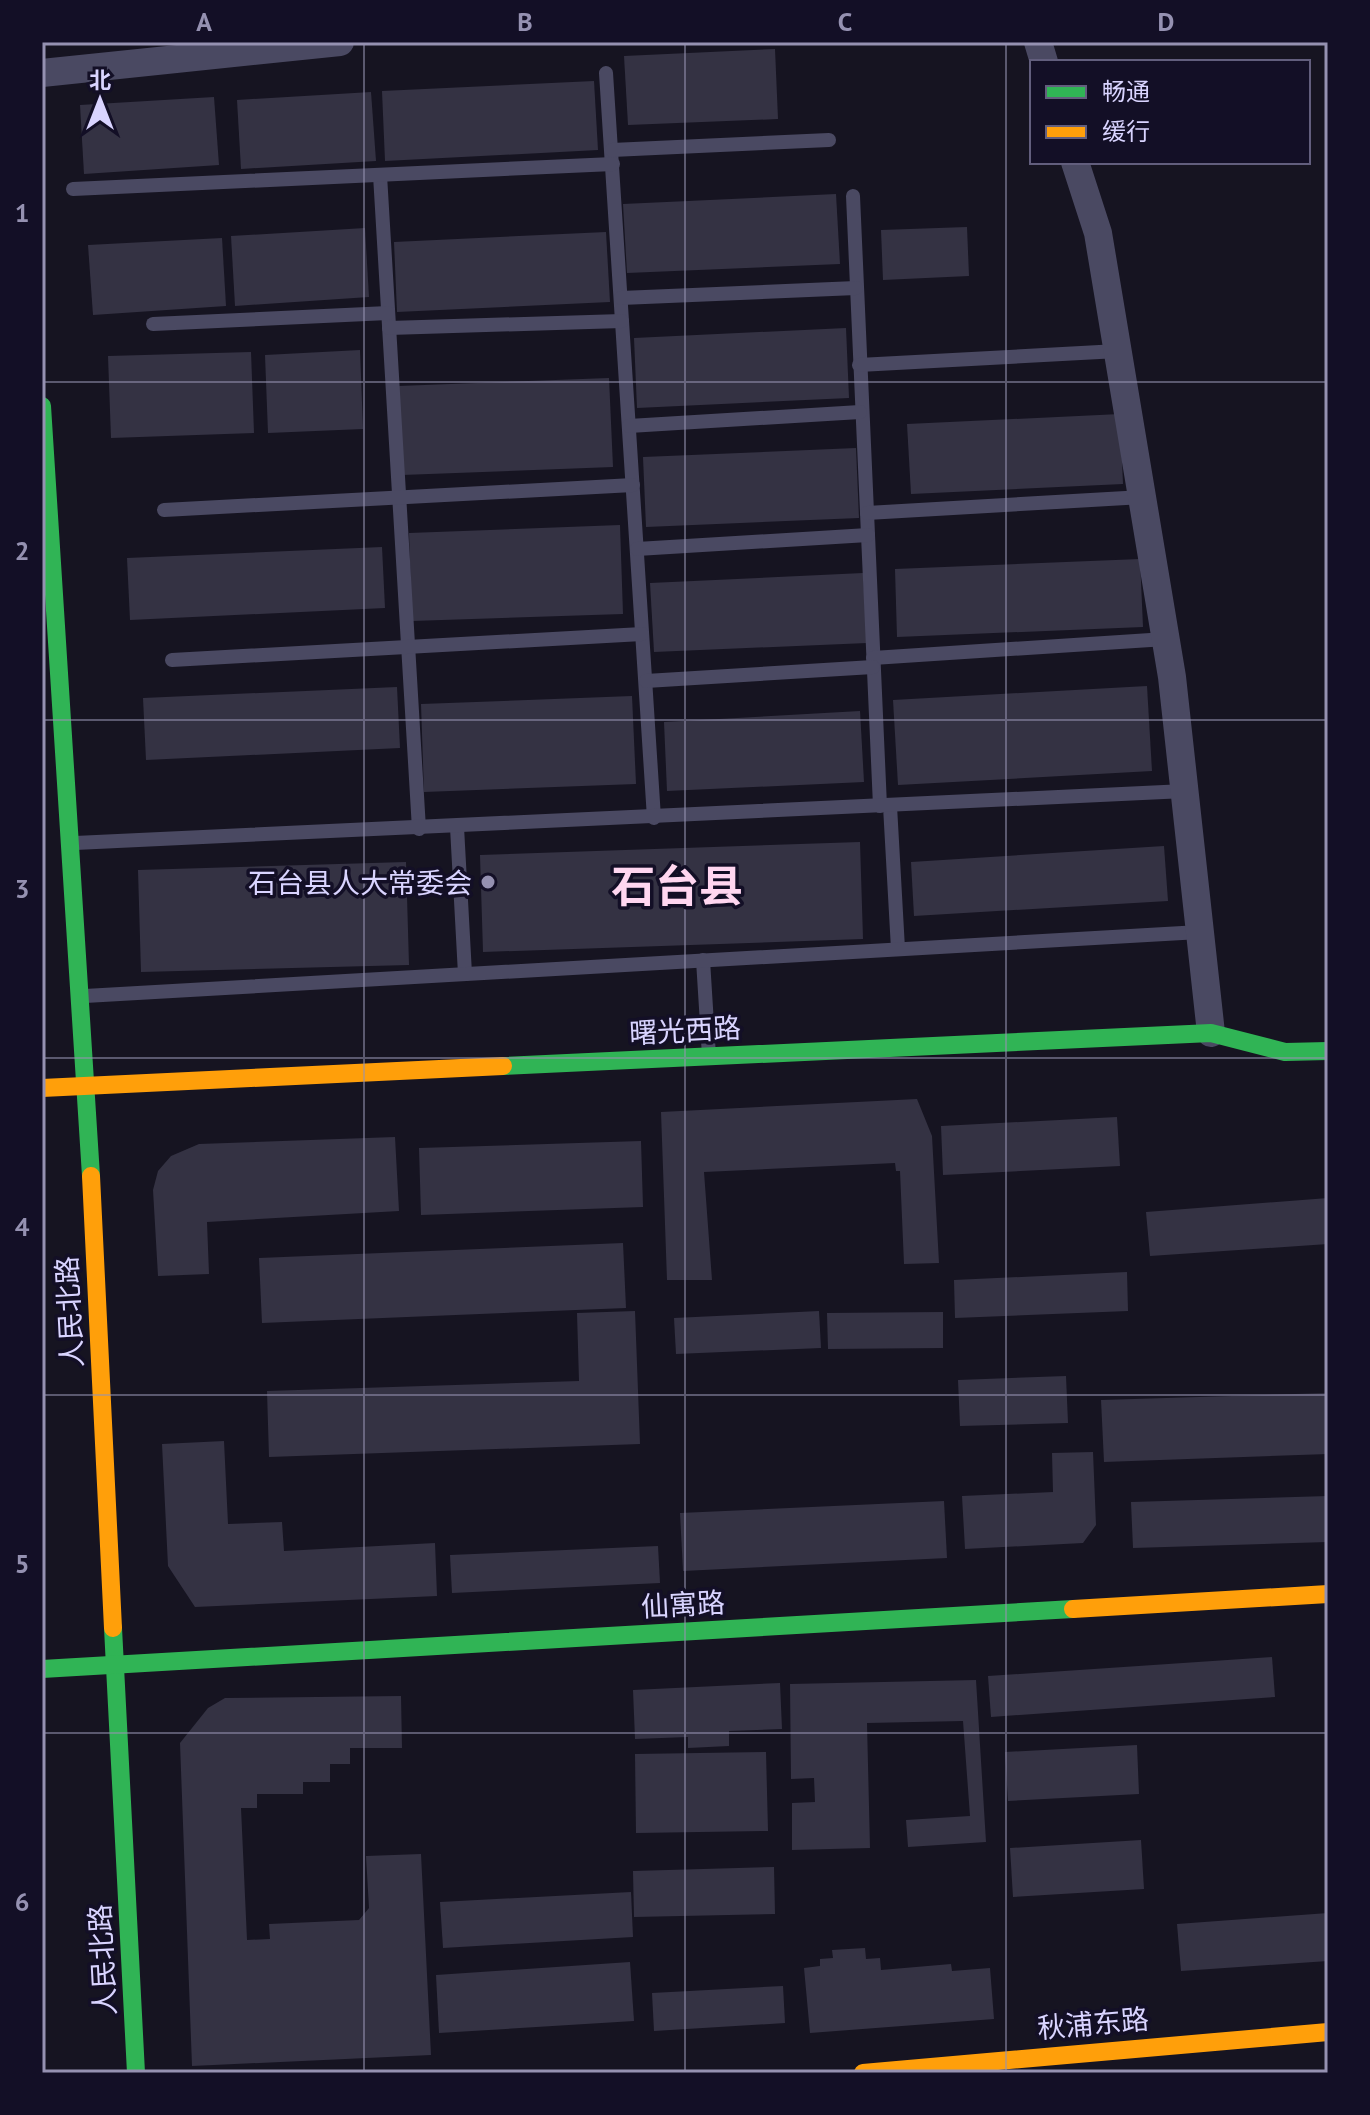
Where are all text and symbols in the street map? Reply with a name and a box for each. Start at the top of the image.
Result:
text: A [196,5,212,38]
text: B [517,5,533,38]
text: C [838,5,852,38]
text: D [1158,5,1174,38]
north arrow [60,60,140,140]
legend [1030,60,1310,164]
text: 北 [89,66,111,94]
text: 畅通 [1102,76,1150,107]
text: 缓行 [1102,116,1150,147]
text: 1 [15,196,29,229]
text: 2 [15,534,29,567]
district label: 石台县 [611,857,743,914]
place label: 石台县人大常委会 [248,864,472,901]
text: 3 [15,872,29,905]
marker: 石台县人大常委会 [479,873,497,891]
street label: 曙光西路 [628,1009,742,1051]
text: 4 [15,1210,30,1243]
street label: 人民北路 [48,1255,90,1369]
text: 5 [15,1547,29,1580]
street label: 仙寓路 [640,1583,726,1625]
text: 6 [15,1885,29,1918]
street label: 人民北路 [81,1903,123,2017]
street label: 秋浦东路 [1036,2000,1150,2046]

